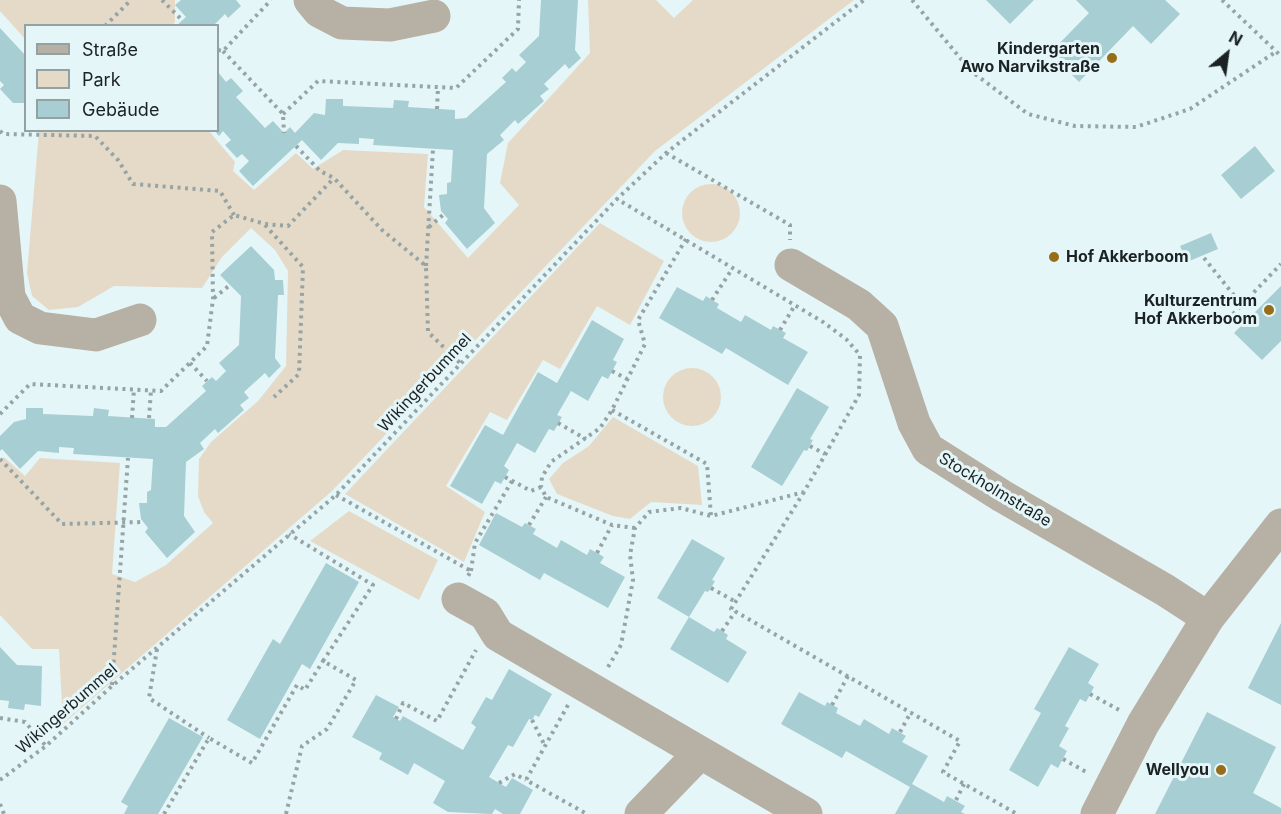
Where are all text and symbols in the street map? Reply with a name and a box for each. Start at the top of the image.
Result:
legend [24,24,219,132]
north arrow [1197,24,1257,84]
text: N [1226,27,1246,50]
text: Straße [82,39,138,60]
place label: Kindergarten Awo Narvikstraße [960,39,1100,77]
marker: Kindergarten Awo Narvikstraße [1105,51,1119,65]
text: Park [82,69,121,90]
text: Gebäude [82,99,159,120]
place label: Hof Akkerboom [1066,247,1189,267]
marker: Hof Akkerboom [1047,250,1061,264]
place label: Kulturzentrum Hof Akkerboom [1134,291,1257,329]
marker: Kulturzentrum Hof Akkerboom [1262,303,1276,317]
street label: Wikingerbummel [374,330,476,436]
street label: Stockholmstraße [935,449,1055,531]
street label: Wikingerbummel [13,660,121,758]
place label: Wellyou [1146,760,1209,780]
marker: Wellyou [1214,763,1228,777]

